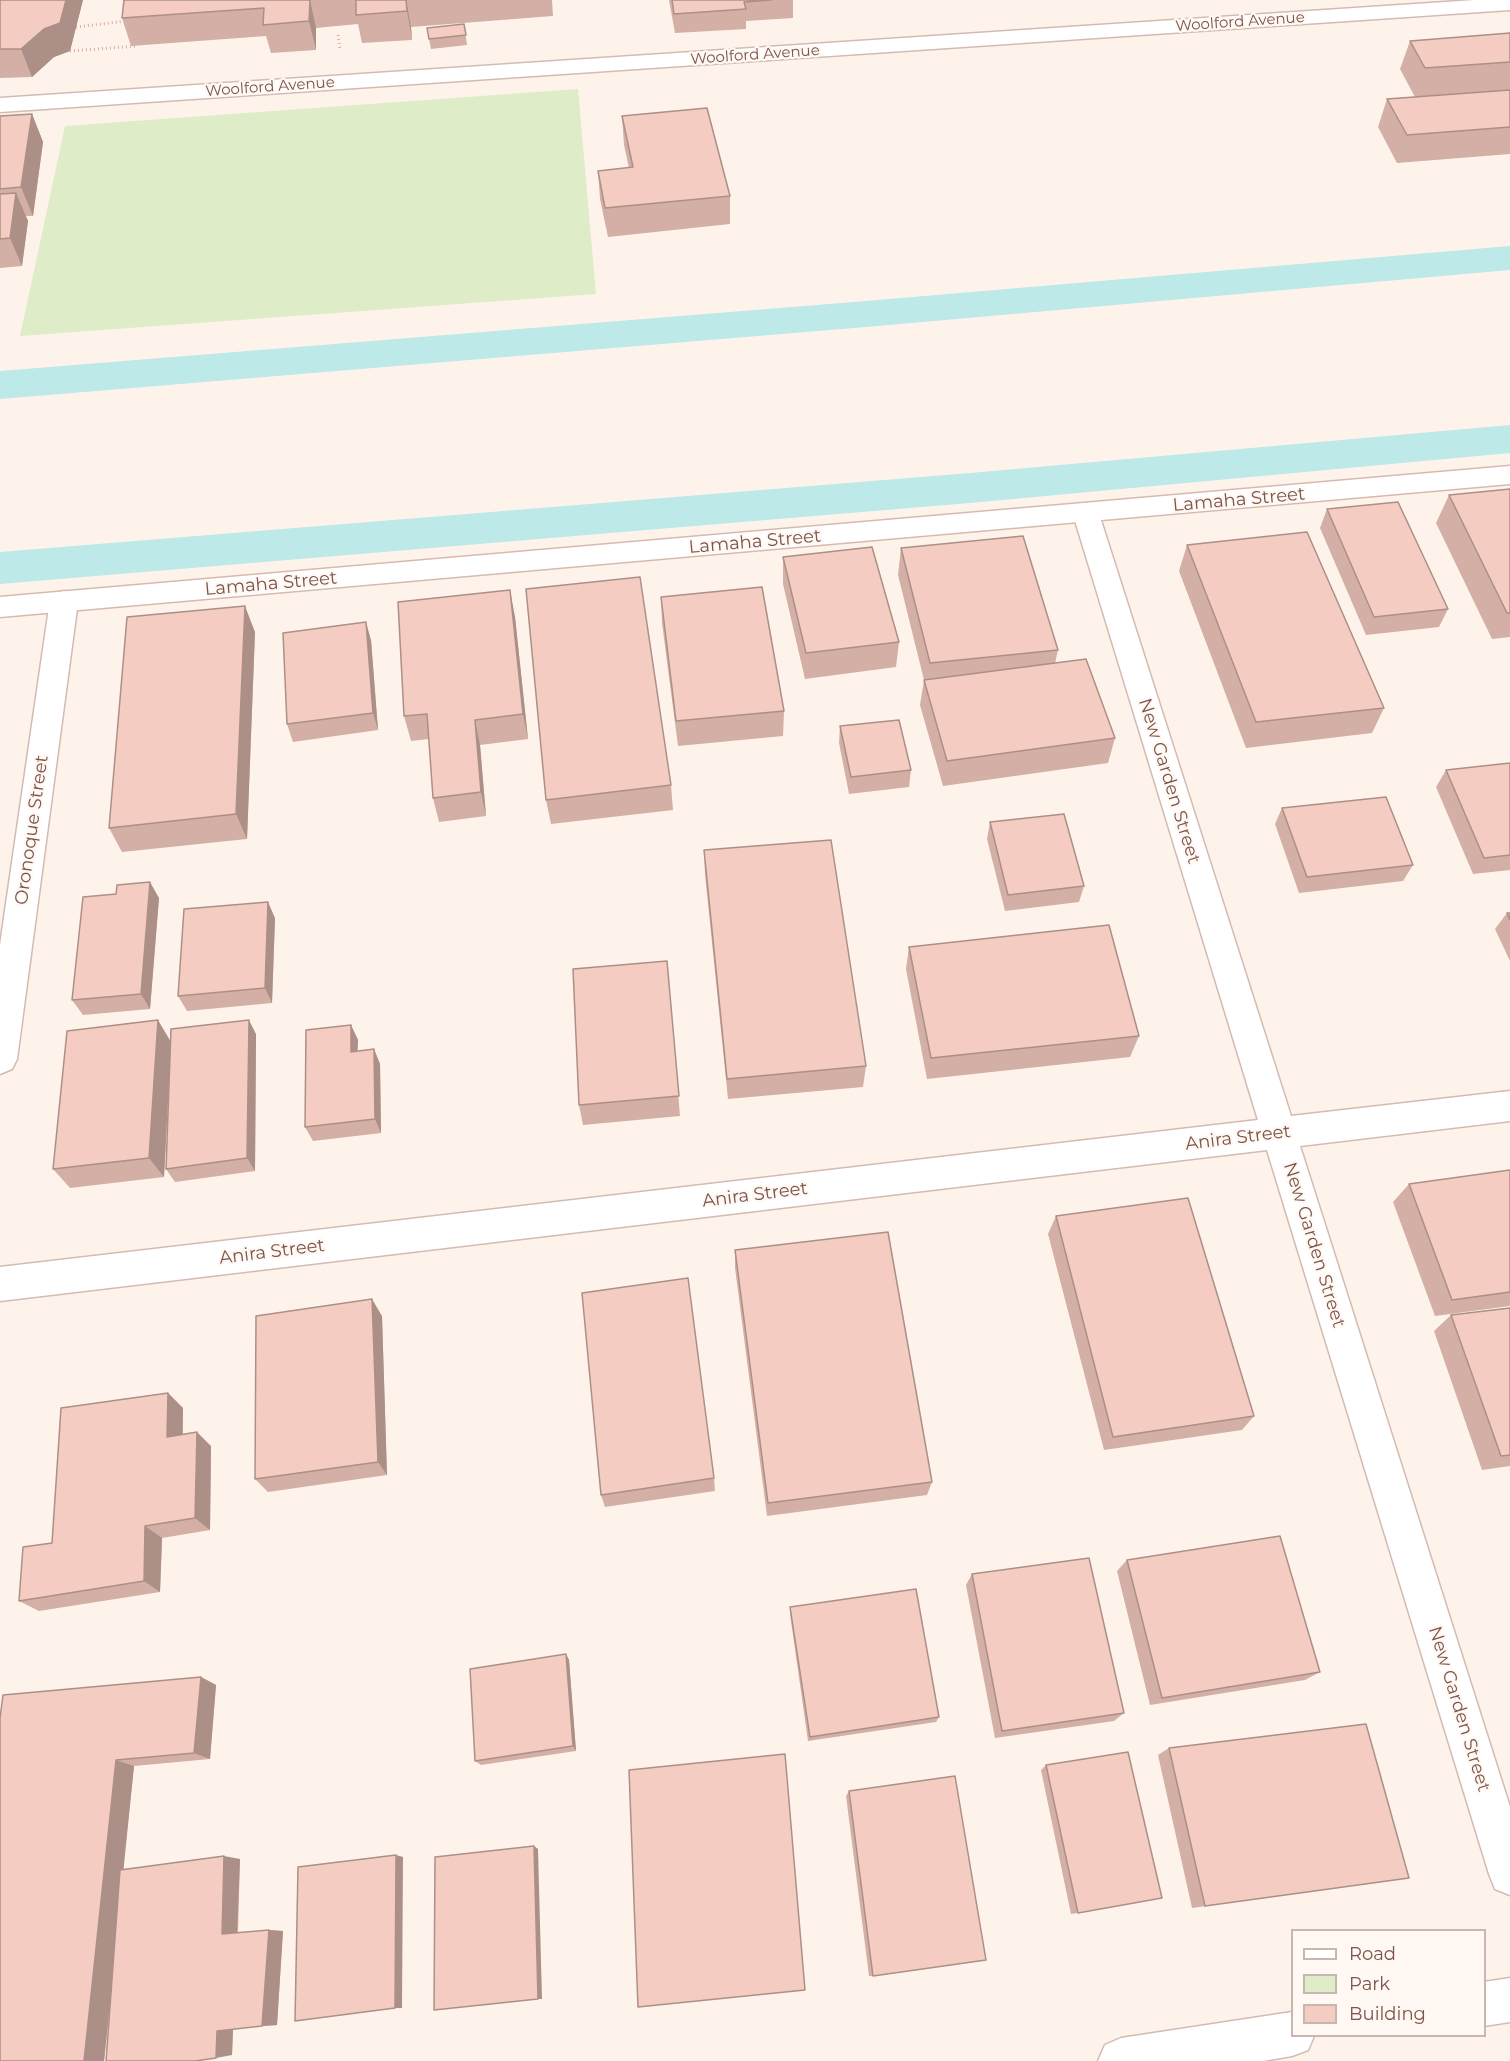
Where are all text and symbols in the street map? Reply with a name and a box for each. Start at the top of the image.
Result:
street label: Woolford Avenue [1175,9,1305,35]
street label: Woolford Avenue [690,42,820,68]
street label: Woolford Avenue [205,74,335,100]
street label: Lamaha Street [1172,483,1306,517]
street label: Lamaha Street [688,525,822,559]
street label: Lamaha Street [204,567,338,601]
street label: New Garden Street [1134,696,1204,866]
street label: Oronoque Street [11,754,53,906]
street label: Anira Street [1184,1121,1292,1155]
street label: New Garden Street [1279,1160,1349,1330]
street label: Anira Street [701,1178,809,1212]
street label: Anira Street [218,1235,326,1269]
street label: New Garden Street [1424,1624,1494,1794]
legend [1291,1929,1486,2037]
text: Road [1349,1943,1396,1965]
text: Park [1349,1973,1390,1995]
text: Building [1349,2003,1426,2025]

